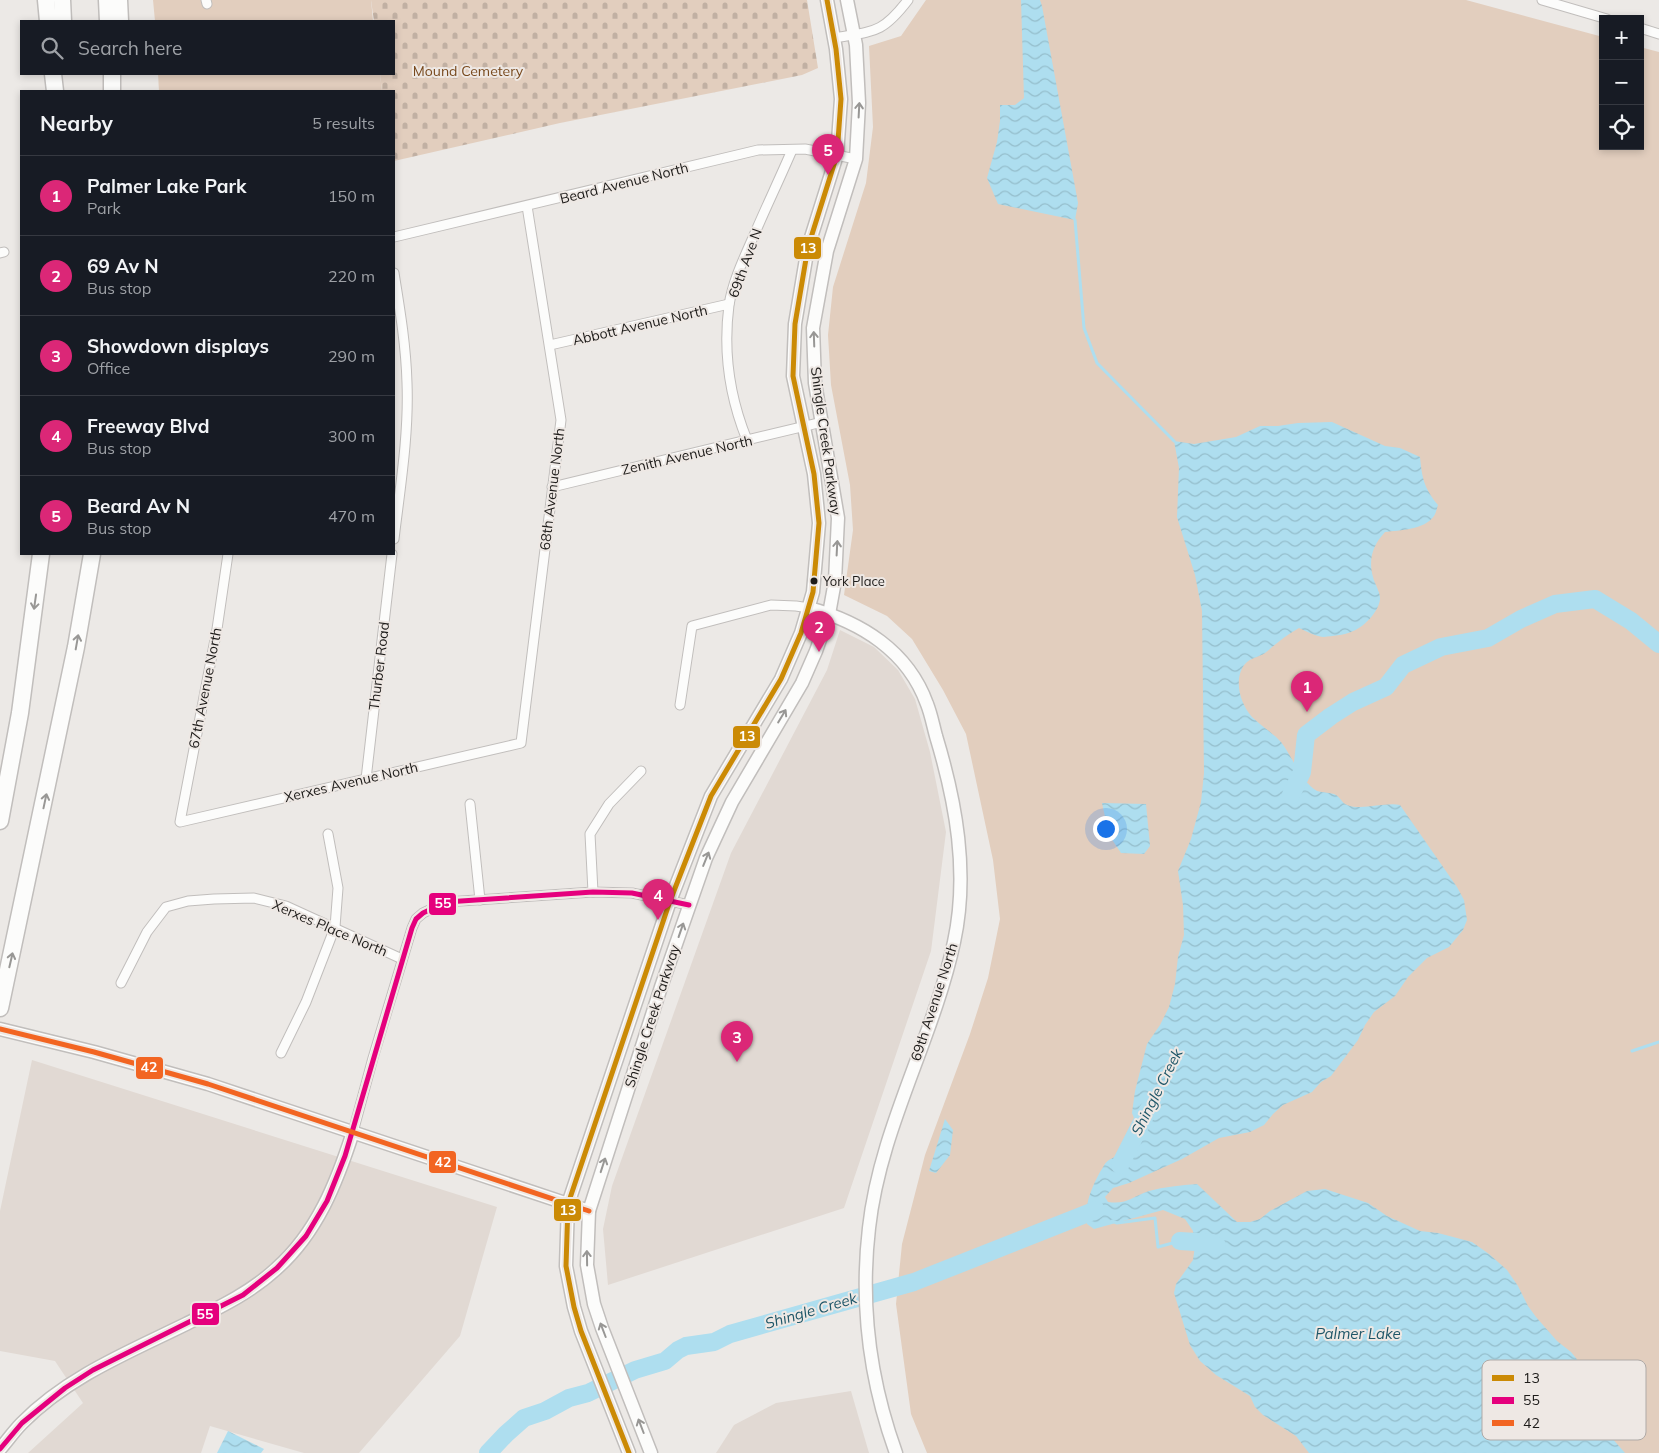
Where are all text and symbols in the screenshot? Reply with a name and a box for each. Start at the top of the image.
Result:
map controls [1599,15,1644,150]
button: + [1599,15,1644,60]
search box [20,20,395,75]
icon: search [38,34,66,62]
text: Search here [78,36,182,60]
button: − [1599,60,1644,105]
park label: Mound Cemetery [413,62,524,80]
one-way arrow [854,103,863,119]
button: locate [1599,105,1644,150]
text: Nearby [40,110,113,136]
text: 5 results [312,113,375,133]
pin: 5 [812,134,844,175]
street label: Beard Avenue North [558,158,690,208]
text: Palmer Lake Park [87,174,246,198]
text: 1 [51,186,61,206]
text: 150 m [328,186,375,206]
text: Park [87,198,121,218]
street label: 69th Ave N [724,226,766,300]
line badge: 13 [793,236,822,260]
text: 13 [800,239,816,257]
text: 69 Av N [87,254,159,278]
text: 2 [51,266,61,286]
text: 220 m [328,266,375,286]
text: Bus stop [87,278,151,298]
street label: Abbott Avenue North [571,301,709,349]
one-way arrow [809,331,819,348]
text: Showdown displays [87,334,269,358]
text: 3 [51,346,61,366]
text: 290 m [328,346,375,366]
text: Office [87,358,130,378]
street label: Shingle Creek Parkway [807,366,845,517]
text: Freeway Blvd [87,414,209,438]
text: 4 [51,426,61,446]
text: 300 m [328,426,375,446]
street label: 68th Avenue North [536,427,568,551]
street label: Zenith Avenue North [620,431,754,479]
text: Bus stop [87,438,151,458]
text: Beard Av N [87,494,190,518]
text: 5 [51,506,61,526]
text: 470 m [328,506,375,526]
text: Bus stop [87,518,151,538]
one-way arrow [832,540,841,556]
place label: York Place [822,573,885,589]
marker: York Place [809,576,819,586]
one-way arrow [30,594,40,610]
pin: 2 [803,611,835,652]
street label: Thurber Road [365,621,393,711]
street label: 67th Avenue North [184,626,226,750]
one-way arrow [73,634,83,650]
pin: 1 [1291,671,1323,712]
one-way arrow [778,710,788,724]
line badge: 13 [732,725,761,749]
text: 13 [739,727,755,745]
street label: Xerxes Avenue North [282,758,420,806]
one-way arrow [40,793,50,809]
your location [1093,816,1119,842]
one-way arrow [702,852,711,868]
pin: 4 [642,879,674,920]
line badge: 55 [428,892,457,916]
text: 55 [435,894,451,912]
street label: Xerxes Place North [270,896,390,960]
one-way arrow [676,922,686,938]
street label: 69th Avenue North [906,941,962,1063]
street label: Shingle Creek Parkway [620,942,684,1090]
one-way arrow [7,952,16,968]
pin: 3 [721,1021,753,1062]
water label: Shingle Creek [1127,1044,1187,1138]
line badge: 42 [135,1056,164,1080]
text: 42 [141,1058,157,1076]
line badge: 42 [428,1150,457,1174]
text: 42 [435,1153,451,1171]
one-way arrow [599,1157,608,1173]
line badge: 13 [553,1198,582,1222]
text: 13 [560,1201,576,1219]
one-way arrow [582,1250,592,1266]
water label: Shingle Creek [763,1288,860,1333]
line badge: 55 [191,1302,220,1326]
text: 55 [197,1305,213,1323]
one-way arrow [598,1323,607,1338]
water label: Palmer Lake [1315,1324,1401,1343]
legend [1482,1360,1646,1440]
text: 13 [1523,1369,1540,1387]
text: 55 [1523,1391,1540,1409]
text: 42 [1523,1414,1540,1432]
one-way arrow [636,1418,645,1434]

